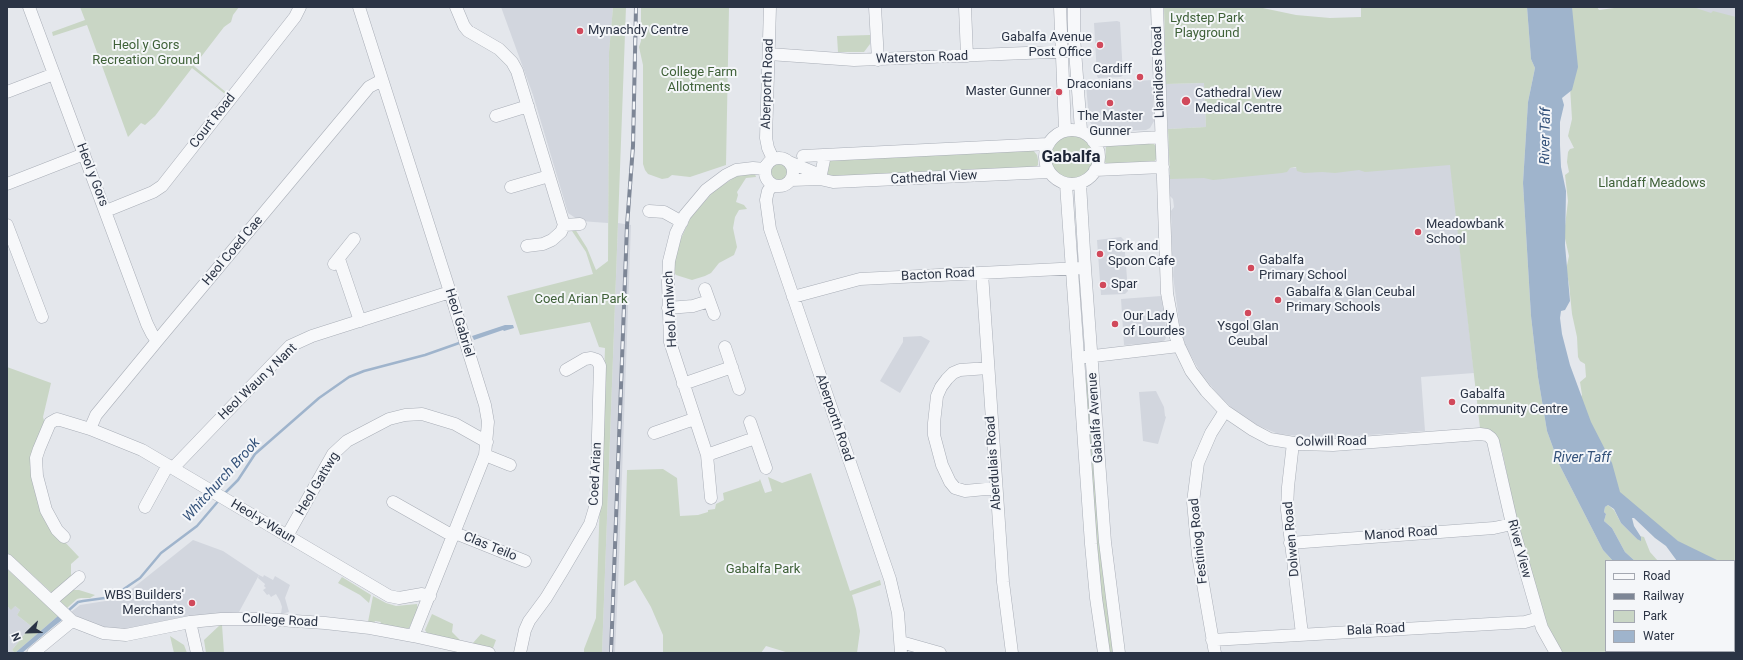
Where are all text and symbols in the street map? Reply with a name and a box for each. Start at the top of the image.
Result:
park label: Lydstep Park Playground [1170,11,1244,42]
place label: Mynachdy Centre [588,23,688,39]
marker: Mynachdy Centre [575,26,585,36]
street label: Llanidloes Road [1150,26,1168,118]
place label: Gabalfa Avenue Post Office [1001,30,1092,61]
park label: Heol y Gors Recreation Ground [92,38,200,69]
street label: Aberporth Road [759,38,777,130]
marker: Gabalfa Avenue Post Office [1095,40,1105,50]
street label: Waterston Road [876,49,968,67]
place label: Cardiff Draconians [1067,62,1132,93]
park label: College Farm Allotments [661,65,737,96]
marker: Cardiff Draconians [1135,72,1145,82]
place label: Master Gunner [965,84,1051,100]
place label: Cathedral View Medical Centre [1195,86,1282,117]
marker: Master Gunner [1054,87,1064,97]
street label: Court Road [187,91,239,151]
marker: Cathedral View Medical Centre [1180,95,1192,107]
marker: The Master Gunner [1105,98,1115,108]
water label: River Taff [1537,107,1555,165]
place label: The Master Gunner [1077,109,1143,140]
street label: Heol y Gors [73,141,111,209]
district label: Gabalfa [1041,148,1101,168]
street label: Cathedral View [890,168,978,188]
park label: Llandaff Meadows [1598,176,1706,192]
street label: Heol Coed Cae [199,213,267,289]
place label: Meadowbank School [1426,217,1504,248]
marker: Meadowbank School [1413,227,1423,237]
place label: Fork and Spoon Cafe [1108,239,1175,270]
marker: Fork and Spoon Cafe [1095,249,1105,259]
place label: Gabalfa Primary School [1259,253,1347,284]
marker: Gabalfa Primary School [1246,263,1256,273]
street label: Bacton Road [901,265,975,285]
street label: Heol Amlwch [661,270,681,348]
place label: Spar [1111,277,1137,293]
marker: Spar [1098,280,1108,290]
place label: Gabalfa & Glan Ceubal Primary Schools [1286,285,1415,316]
street label: Heol Gabriel [441,287,477,359]
park label: Coed Arian Park [534,292,628,308]
marker: Gabalfa & Glan Ceubal Primary Schools [1273,295,1283,305]
marker: Ysgol Glan Ceubal [1243,308,1253,318]
place label: Our Lady of Lourdes [1123,309,1185,340]
marker: Our Lady of Lourdes [1110,319,1120,329]
place label: Ysgol Glan Ceubal [1217,319,1279,350]
street label: Heol Waun y Nant [216,341,300,423]
street label: Aberporth Road [812,372,856,464]
street label: Gabalfa Avenue [1085,372,1107,464]
place label: Gabalfa Community Centre [1460,387,1568,418]
marker: Gabalfa Community Centre [1447,397,1457,407]
street label: Aberdulais Road [983,415,1005,511]
street label: Colwill Road [1295,434,1367,450]
water label: Whitchurch Brook [180,435,264,525]
street label: Coed Arian [587,442,605,506]
street label: Heol Gattwg [293,449,343,519]
water label: River Taff [1553,450,1611,466]
street label: Heol-y-Waun [228,497,298,547]
street label: Festiniog Road [1187,497,1211,585]
street label: Dolwen Road [1281,500,1303,578]
street label: River View [1504,518,1534,580]
street label: Manod Road [1364,524,1438,544]
street label: Clas Teilo [461,529,519,565]
legend [1605,560,1735,652]
park label: Gabalfa Park [726,562,800,578]
text: Road [1643,569,1671,583]
place label: WBS Builders' Merchants [104,588,184,619]
text: Railway [1643,589,1684,603]
marker: WBS Builders' Merchants [187,598,197,608]
text: Park [1643,609,1667,623]
street label: College Road [241,611,319,631]
north arrow [8,612,48,652]
street label: Bala Road [1346,621,1406,639]
text: Water [1643,629,1674,643]
text: N [9,631,24,643]

